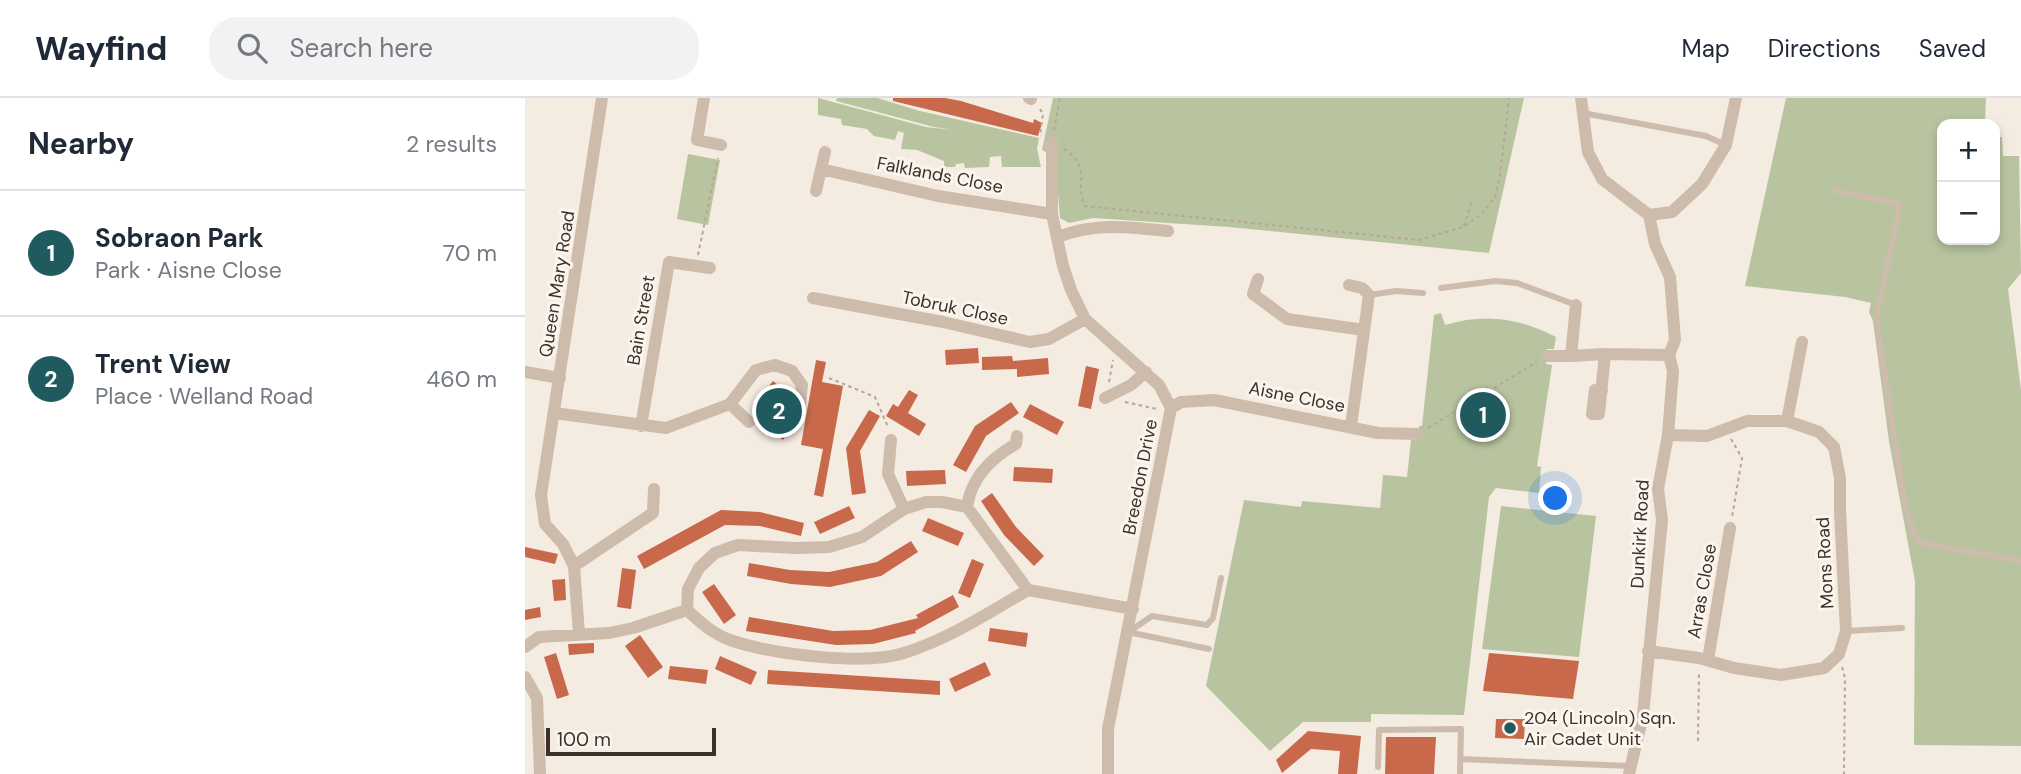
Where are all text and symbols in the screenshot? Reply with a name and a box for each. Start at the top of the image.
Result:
search box [209,17,699,80]
text: Wayfind [35,27,167,70]
icon: search [233,29,271,67]
text: Search here [289,31,433,65]
text: Map [1682,33,1730,64]
text: Directions [1768,33,1881,64]
text: Saved [1919,33,1986,64]
map controls [1937,119,2000,245]
button: + [1937,119,2000,182]
text: Nearby [28,124,134,163]
text: 2 results [406,129,497,159]
street label: Falklands Close [875,151,1005,199]
button: − [1937,182,2000,245]
street label: Queen Mary Road [534,209,580,359]
text: Sobraon Park [95,221,263,255]
text: 1 [47,238,55,268]
text: 70 m [443,238,497,268]
text: Park · Aisne Close [95,255,282,285]
street label: Bain Street [621,273,661,367]
street label: Tobruk Close [900,285,1010,331]
text: Trent View [95,347,231,381]
text: 2 [44,364,58,394]
text: 460 m [426,364,497,394]
street label: Aisne Close [1247,376,1347,418]
text: Place · Welland Road [95,381,313,411]
pin: 2 [756,385,802,437]
pin: 1 [1460,389,1506,441]
street label: Breedon Drive [1117,417,1163,537]
street label: Dunkirk Road [1625,479,1655,589]
your location [1538,481,1572,515]
street label: Mons Road [1811,516,1839,610]
street label: Arras Close [1682,542,1722,640]
place label: 204 (Lincoln) Sqn. Air Cadet Unit [1524,706,1676,751]
marker: 204 (Lincoln) Sqn. Air Cadet Unit [1502,720,1518,736]
scale bar [546,725,716,757]
text: 100 m [557,727,611,752]

